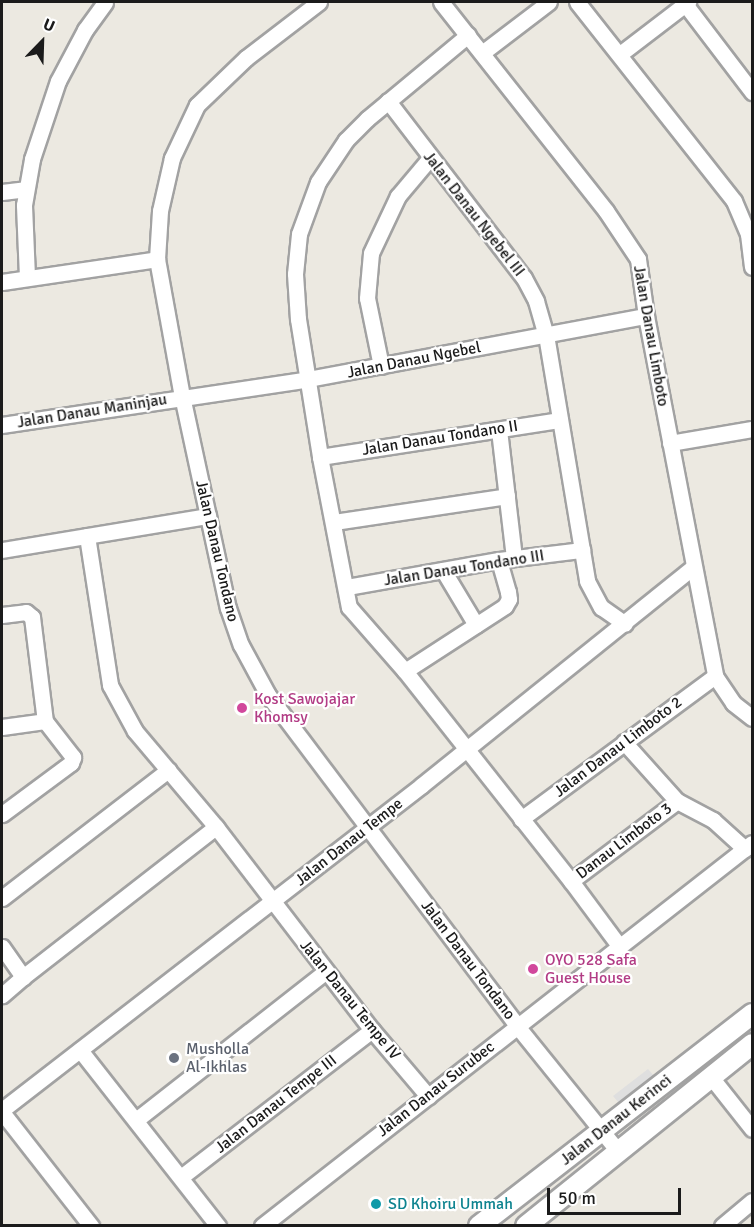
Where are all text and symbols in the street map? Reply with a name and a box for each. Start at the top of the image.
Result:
north arrow [12,12,72,72]
text: U [40,14,58,37]
street label: Jalan Danau Ngebel III [419,148,529,280]
street label: Jalan Danau Limboto [629,264,673,408]
street label: Jalan Danau Ngebel [345,338,483,382]
street label: Jalan Danau Maninjau [16,390,168,432]
street label: Jalan Danau Tondano II [361,416,519,460]
street label: Jalan Danau Tondano [191,478,243,624]
street label: Jalan Danau Tondano III [382,546,546,590]
place label: Kost Sawojajar Khomsy [254,689,355,727]
street label: Jalan Danau Limboto 2 [550,693,686,801]
marker: Kost Sawojajar Khomsy [235,701,249,715]
street label: Jalan Danau Tempe [291,794,407,890]
street label: Danau Limboto 3 [572,799,676,883]
street label: Jalan Danau Tondano [417,896,519,1024]
street label: Jalan Danau Tempe IV [296,936,404,1064]
place label: OYO 528 Safa Guest House [545,950,637,988]
marker: OYO 528 Safa Guest House [526,962,540,976]
street label: Jalan Danau Surubec [373,1037,499,1141]
place label: Musholla Al-Ikhlas [186,1039,249,1077]
marker: Musholla Al-Ikhlas [167,1051,181,1065]
street label: Jalan Danau Tempe III [211,1051,341,1157]
street label: Jalan Danau Kerinci [557,1071,675,1169]
scale bar [550,1176,684,1214]
text: 50 m [558,1187,596,1209]
place label: SD Khoiru Ummah [388,1194,513,1214]
marker: SD Khoiru Ummah [369,1197,383,1211]

